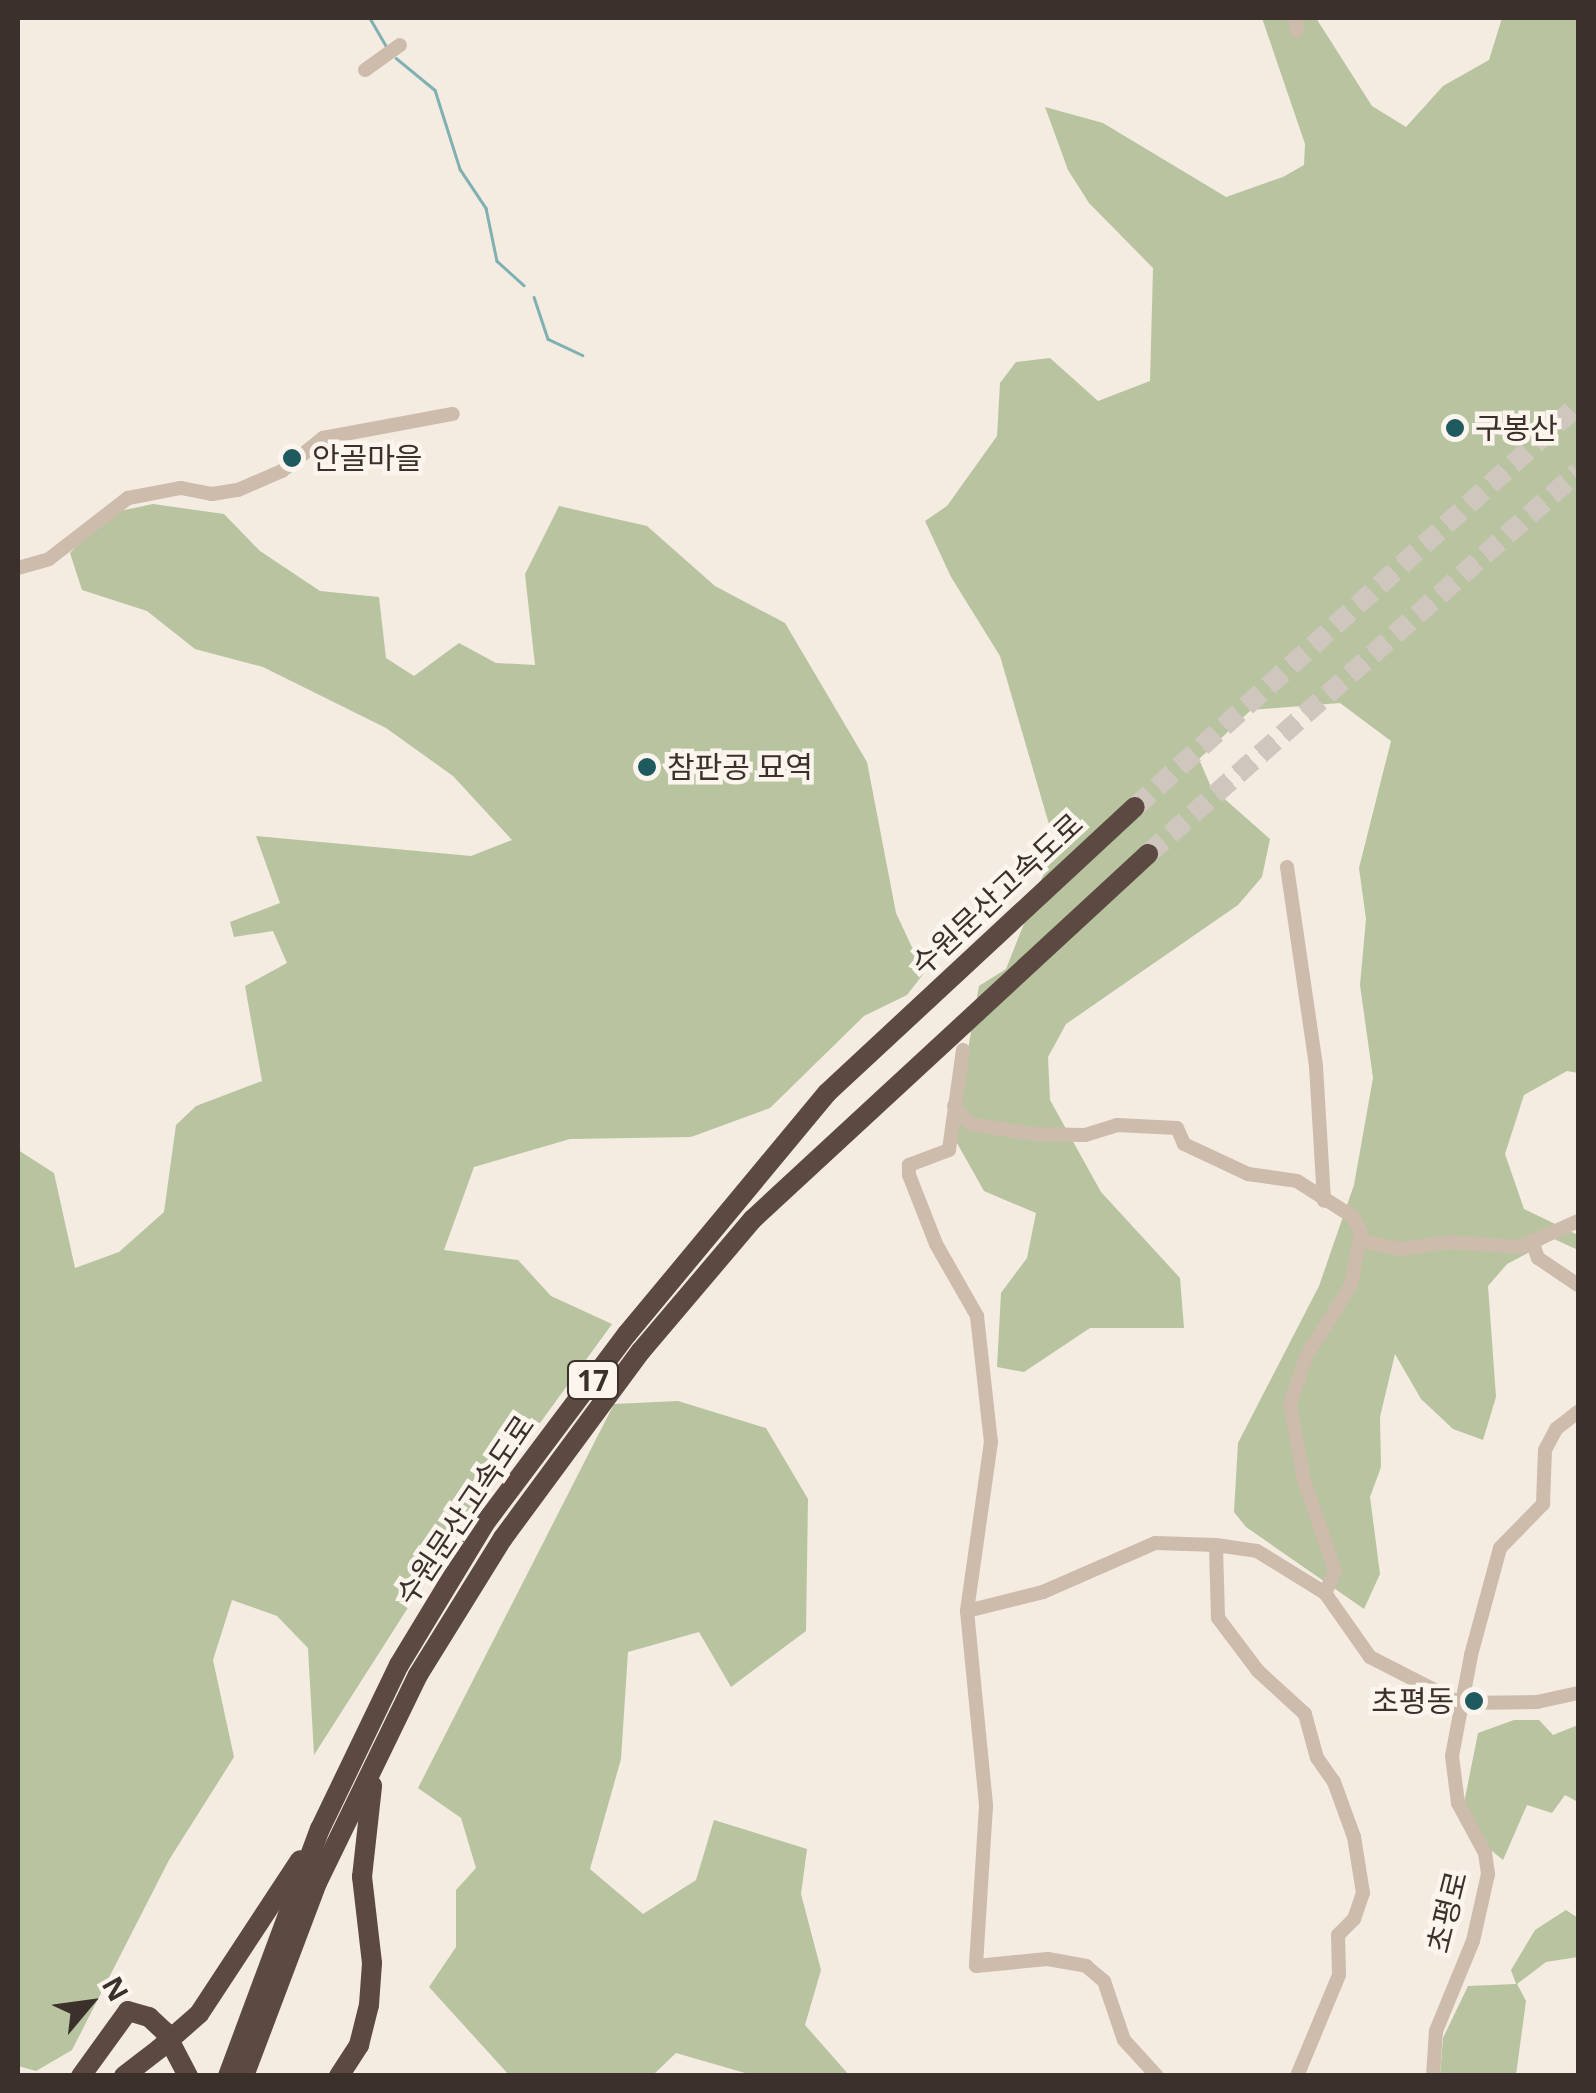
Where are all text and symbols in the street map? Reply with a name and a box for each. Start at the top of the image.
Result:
place label: 구봉산 [1475,410,1558,446]
marker: 구봉산 [1444,417,1466,439]
place label: 안골마을 [312,440,422,476]
marker: 안골마을 [281,447,303,469]
place label: 참판공 묘역 [667,749,813,785]
marker: 참판공 묘역 [636,756,658,778]
street label: 수원문산고속도로 [904,806,1090,982]
road number: 17 [566,1357,620,1403]
street label: 수원문산고속도로 [388,1408,542,1612]
place label: 초평동 [1371,1683,1454,1719]
marker: 초평동 [1463,1690,1485,1712]
street label: 초평로 [1420,1867,1474,1957]
north arrow [40,1953,140,2053]
text: N [94,1969,138,2008]

